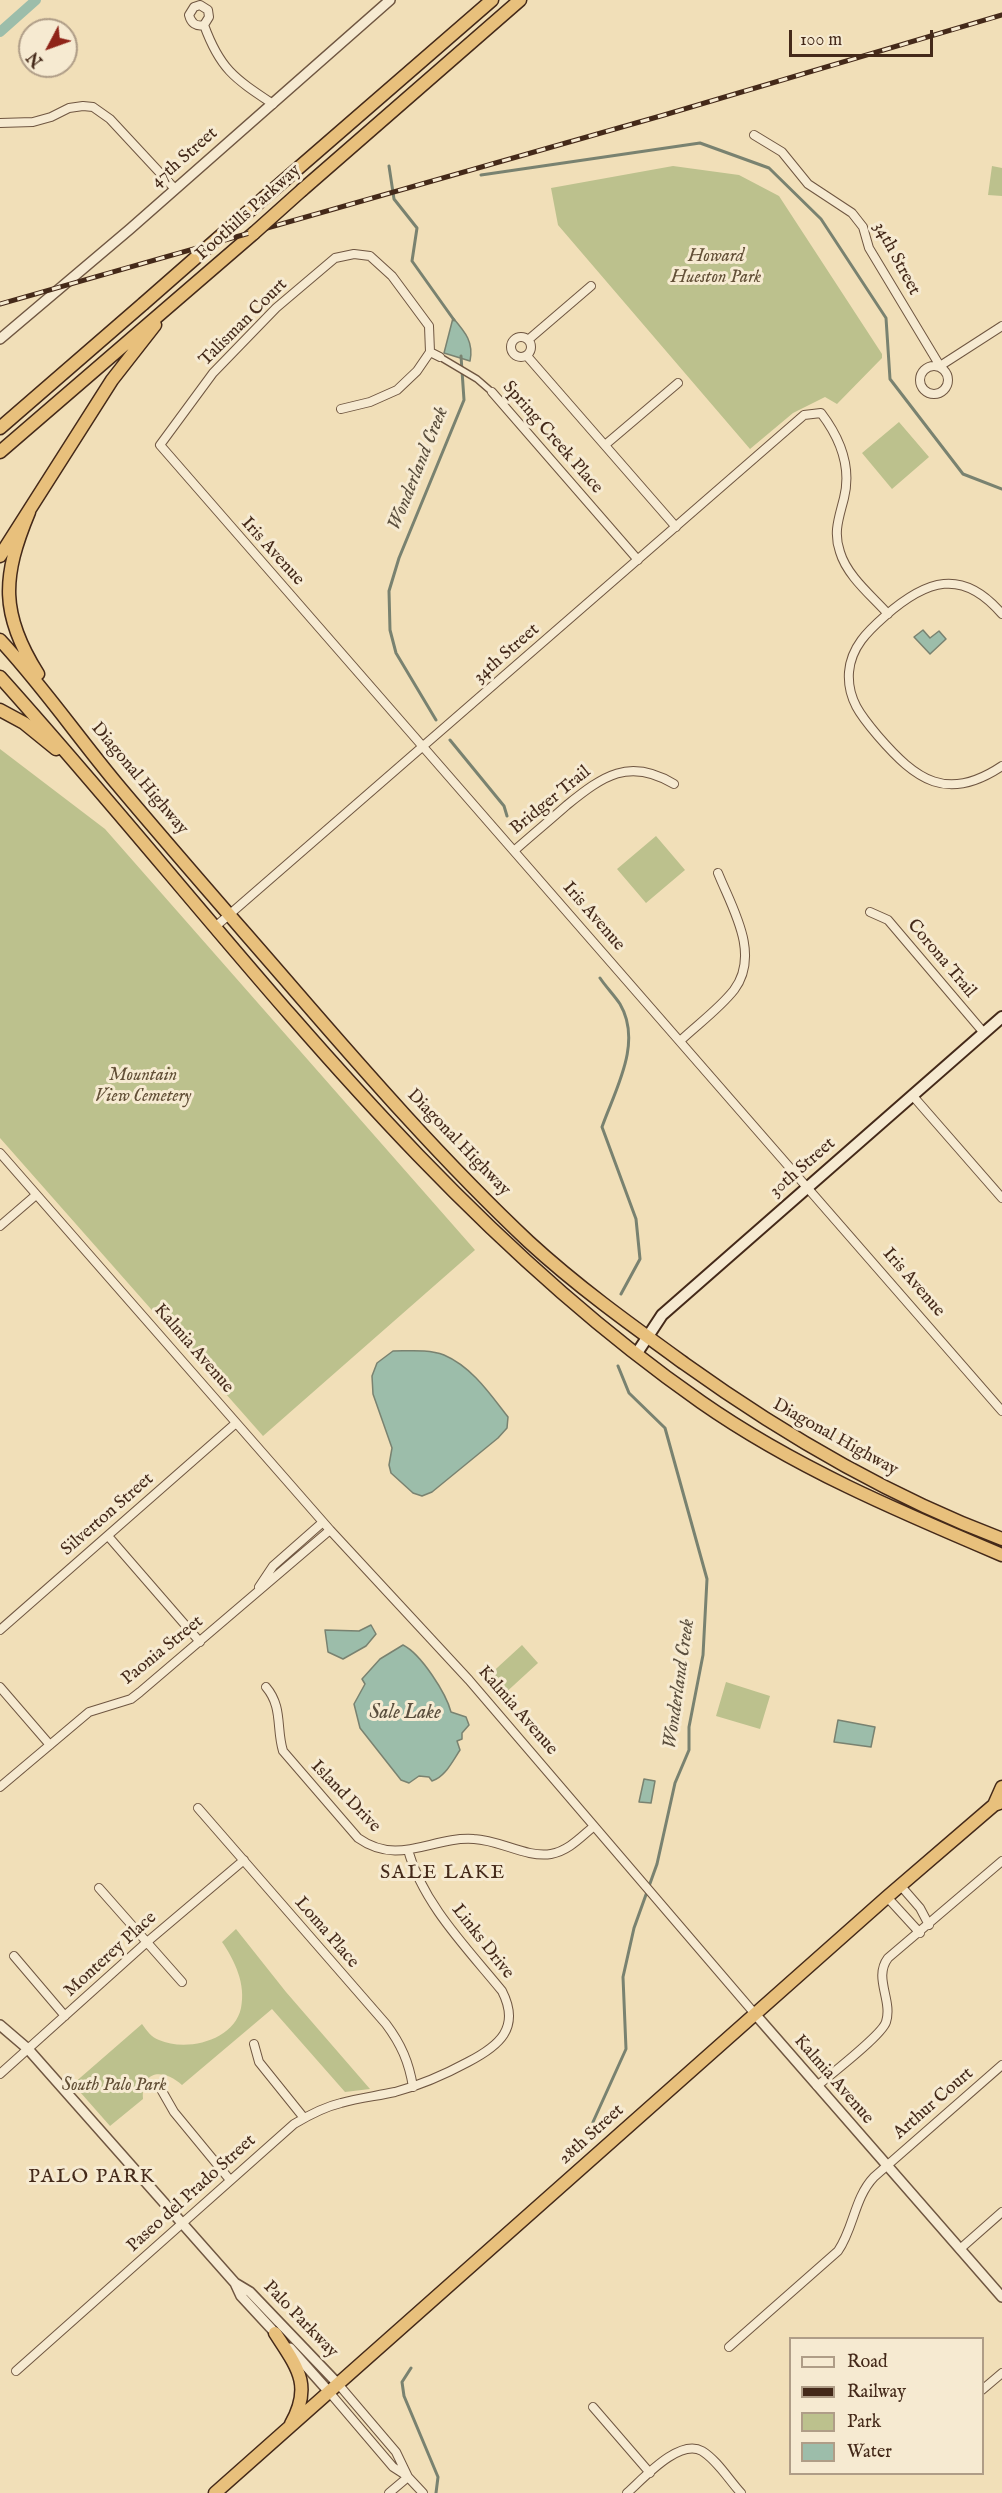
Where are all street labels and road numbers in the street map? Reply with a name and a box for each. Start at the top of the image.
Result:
street label: 47th Street [147,123,223,193]
street label: Foothills Parkway [192,160,306,266]
street label: 34th Street [868,219,924,299]
street label: Talisman Court [196,275,292,371]
street label: Spring Creek Place [497,377,607,499]
street label: Iris Avenue [236,513,308,591]
street label: 34th Street [470,620,544,688]
street label: Diagonal Highway [86,718,192,840]
street label: Bridger Trail [506,762,596,840]
street label: Iris Avenue [557,878,629,956]
street label: Corona Trail [902,915,980,1003]
street label: Diagonal Highway [402,1085,514,1201]
street label: 30th Street [766,1134,840,1202]
street label: Iris Avenue [877,1244,949,1322]
street label: Kalmia Avenue [148,1300,238,1398]
street label: Diagonal Highway [768,1395,902,1481]
street label: Silverton Street [57,1469,159,1561]
street label: Paonia Street [118,1612,208,1690]
street label: Kalmia Avenue [472,1662,562,1760]
street label: Island Drive [305,1756,385,1838]
street label: Loma Place [289,1893,363,1973]
street label: Links Drive [446,1900,518,1984]
street label: Monterey Place [60,1908,162,2002]
street label: Kalmia Avenue [788,2031,878,2129]
street label: Arthur Court [890,2063,978,2145]
street label: 28th Street [555,2100,629,2170]
street label: Paseo del Prado Street [123,2131,261,2257]
street label: Palo Parkway [258,2277,342,2363]

